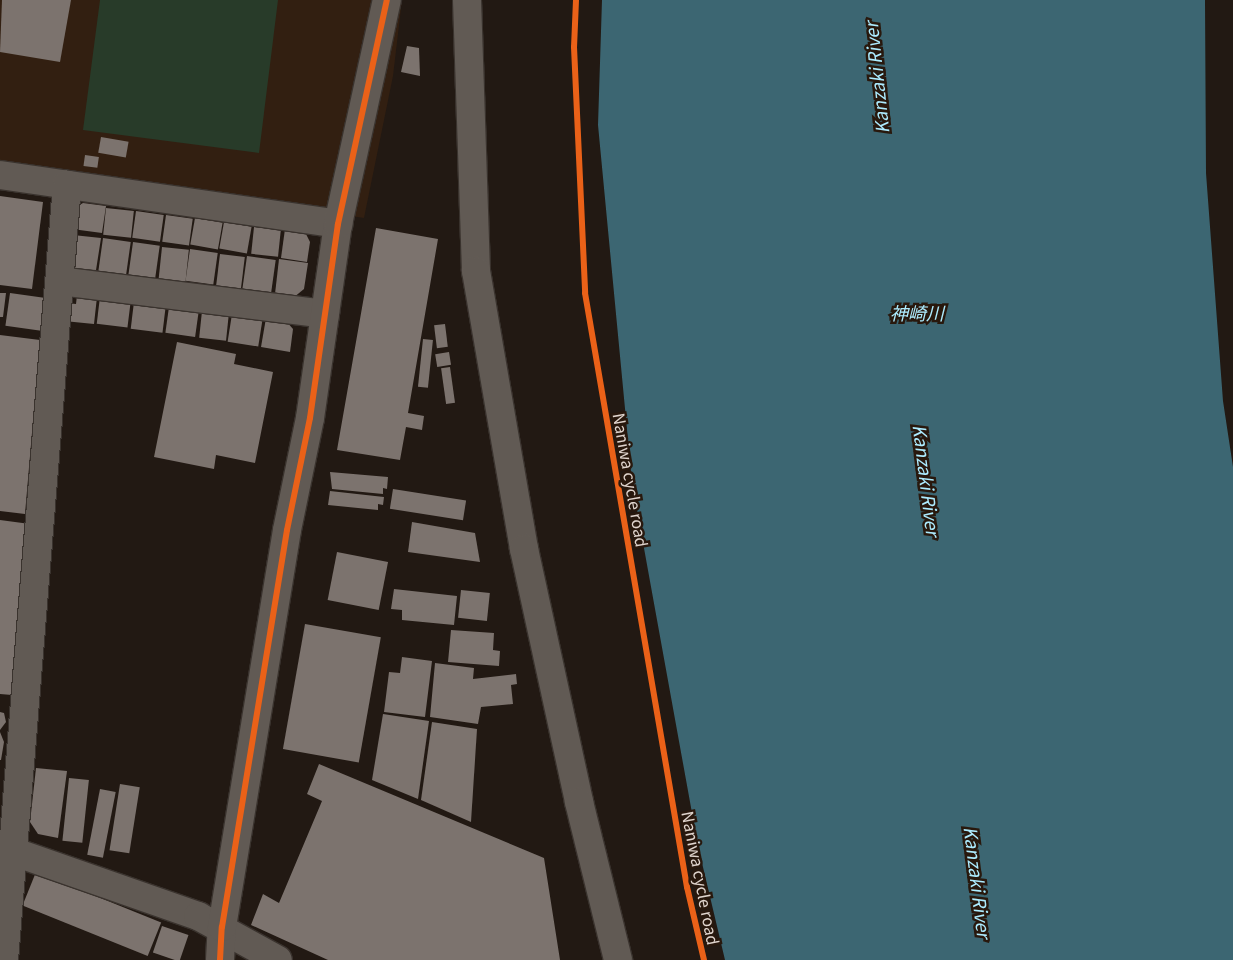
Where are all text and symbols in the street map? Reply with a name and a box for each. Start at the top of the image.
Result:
water label: Kanzaki River [859,21,893,135]
water label: 神崎川 [890,301,944,323]
street label: Naniwa cycle road [610,411,652,549]
water label: Kanzaki River [909,423,945,537]
street label: Naniwa cycle road [679,809,723,947]
water label: Kanzaki River [960,825,996,939]

